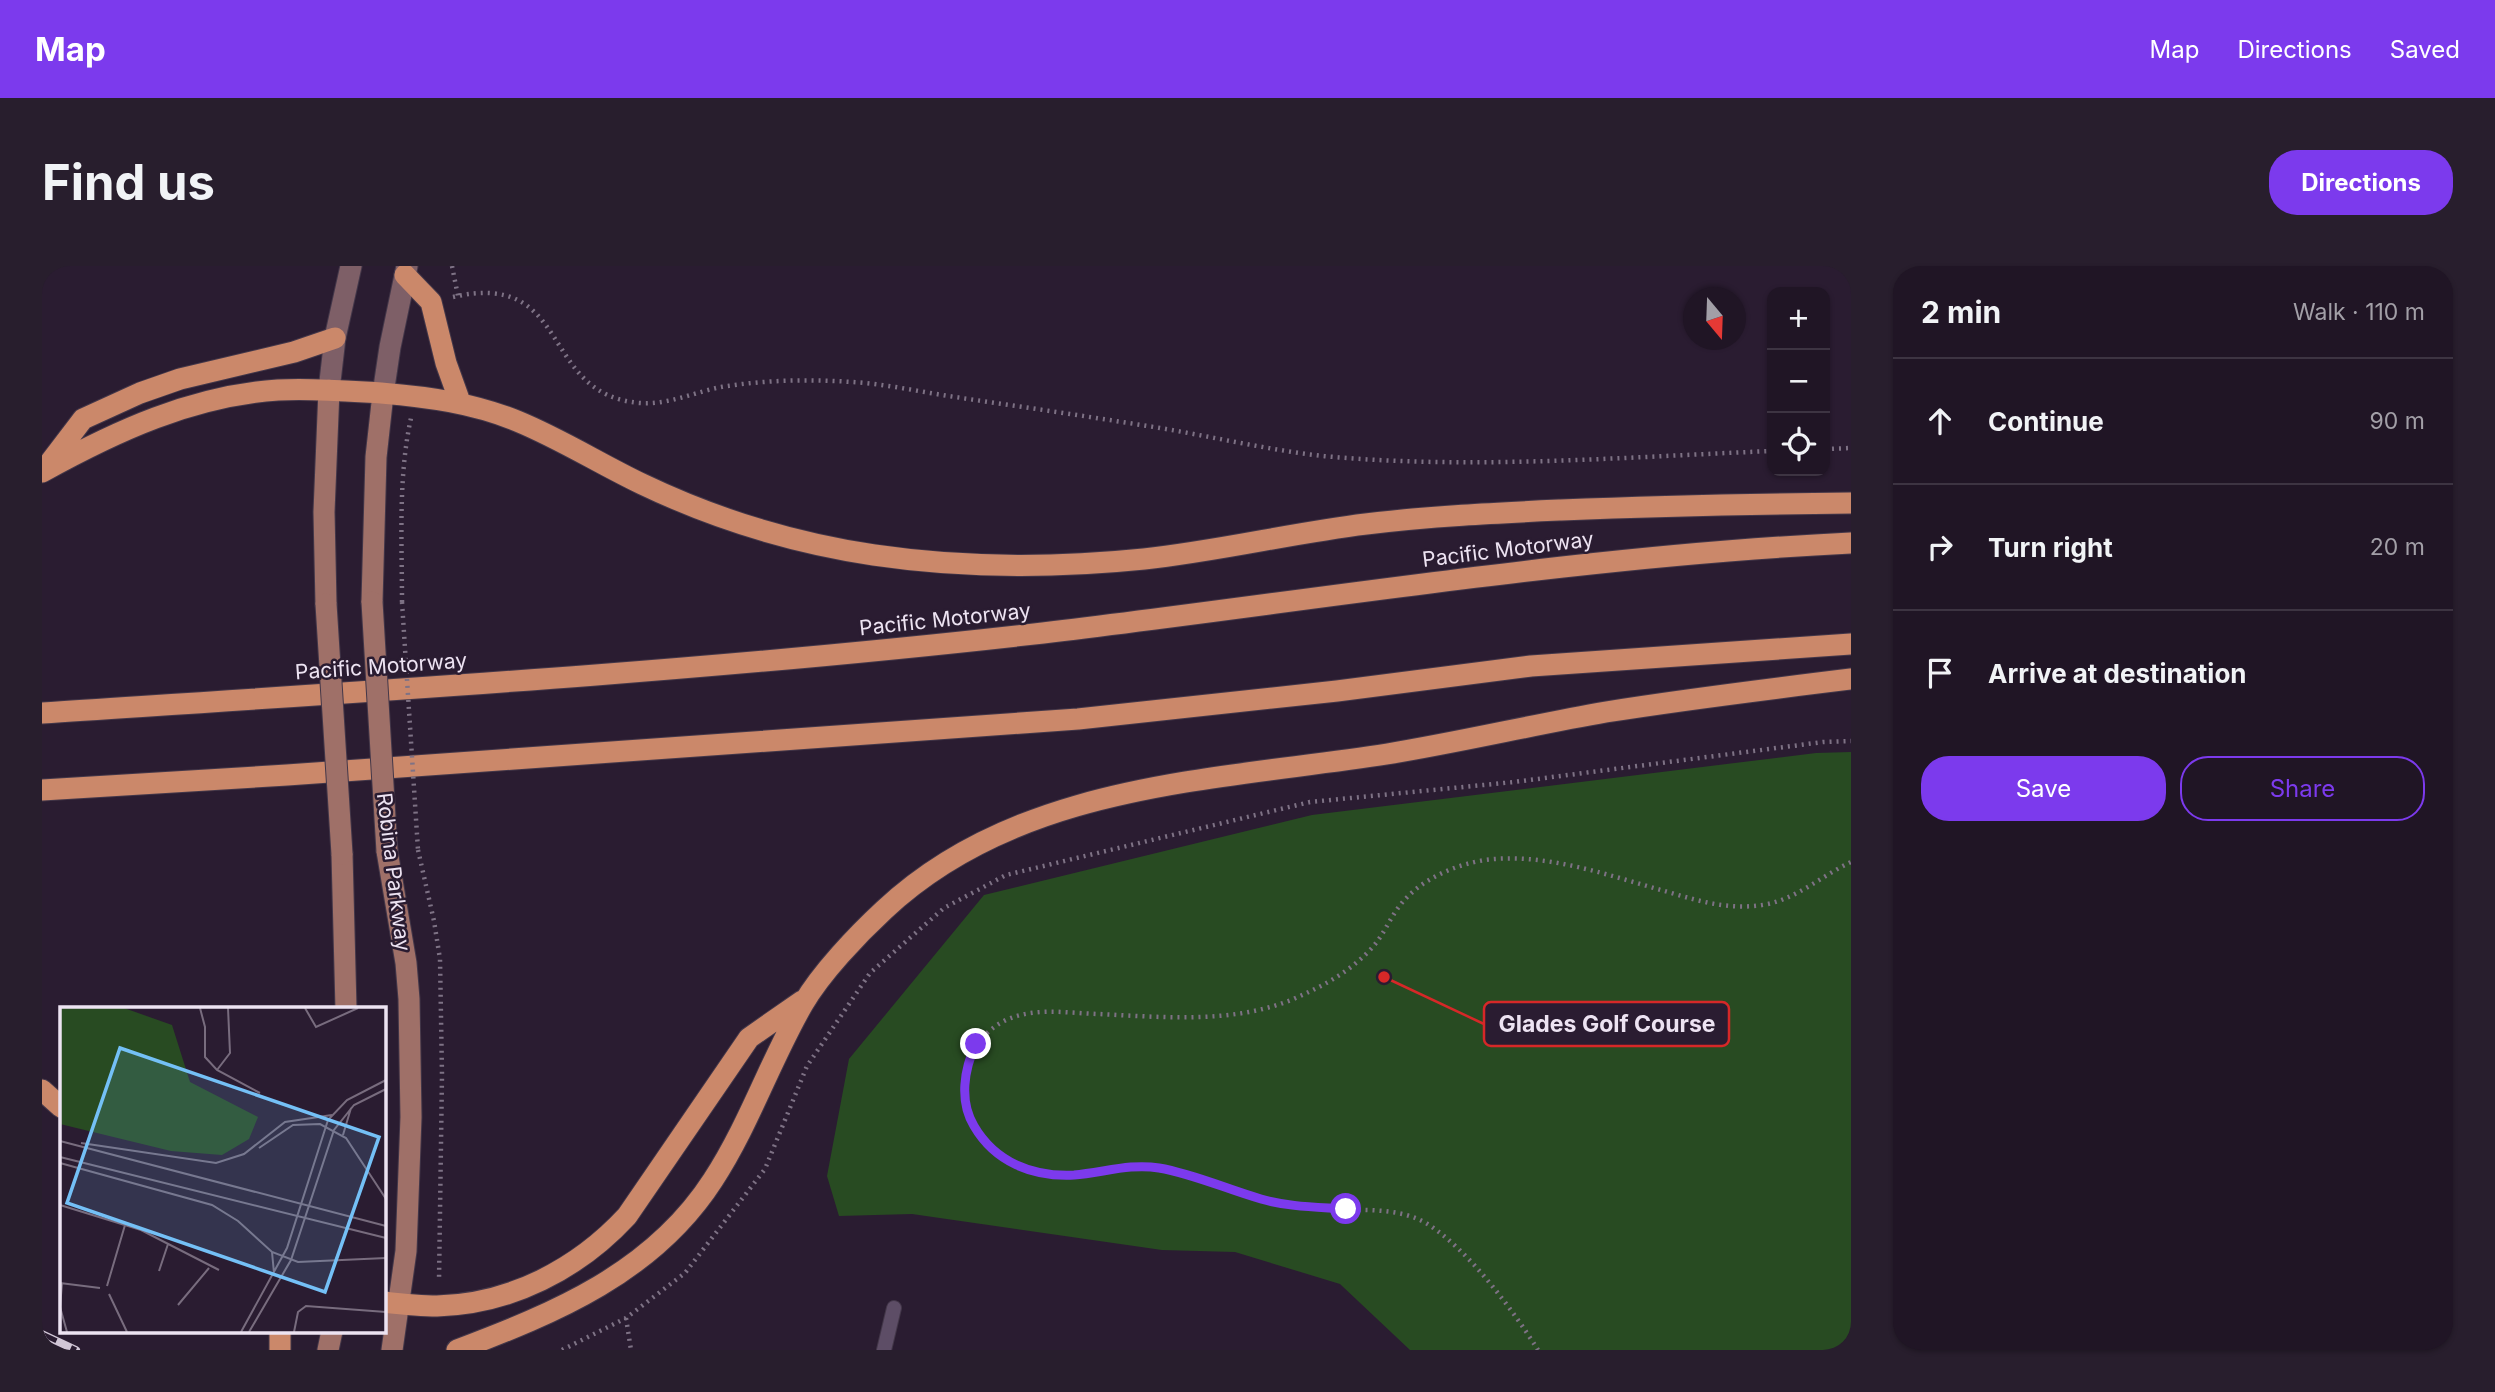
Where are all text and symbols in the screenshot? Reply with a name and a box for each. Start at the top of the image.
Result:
text: Map [35,29,106,69]
text: Map [2150,35,2199,64]
text: Directions [2237,35,2352,64]
text: Saved [2390,35,2460,64]
button: Directions [2269,150,2453,215]
text: Find us [42,153,215,212]
north arrow [1683,287,1746,350]
map controls [1767,287,1830,476]
button: + [1767,287,1830,350]
text: 2 min [1921,294,2001,330]
text: Walk · 110 m [2293,298,2425,326]
button: − [1767,350,1830,413]
icon: ahead [1921,402,1959,440]
text: Continue [1988,406,2104,437]
text: 90 m [2370,407,2425,435]
button: locate [1767,413,1830,476]
street label: Pacific Motorway [1421,526,1595,572]
icon: right [1921,528,1959,566]
text: Turn right [1988,532,2113,563]
text: 20 m [2370,533,2425,561]
street label: Pacific Motorway [858,598,1032,640]
street label: Pacific Motorway [294,648,468,684]
icon: arrive [1921,654,1959,692]
text: Arrive at destination [1988,658,2247,689]
button: Save [1921,756,2166,821]
button: Share [2180,756,2425,821]
street label: Robina Parkway [372,791,416,953]
callout: Glades Golf Course [1484,1002,1729,1046]
inset map [60,1007,385,1332]
text: Glades Golf Course [1499,1010,1715,1038]
route end [960,1028,991,1059]
route start [1330,1193,1361,1224]

